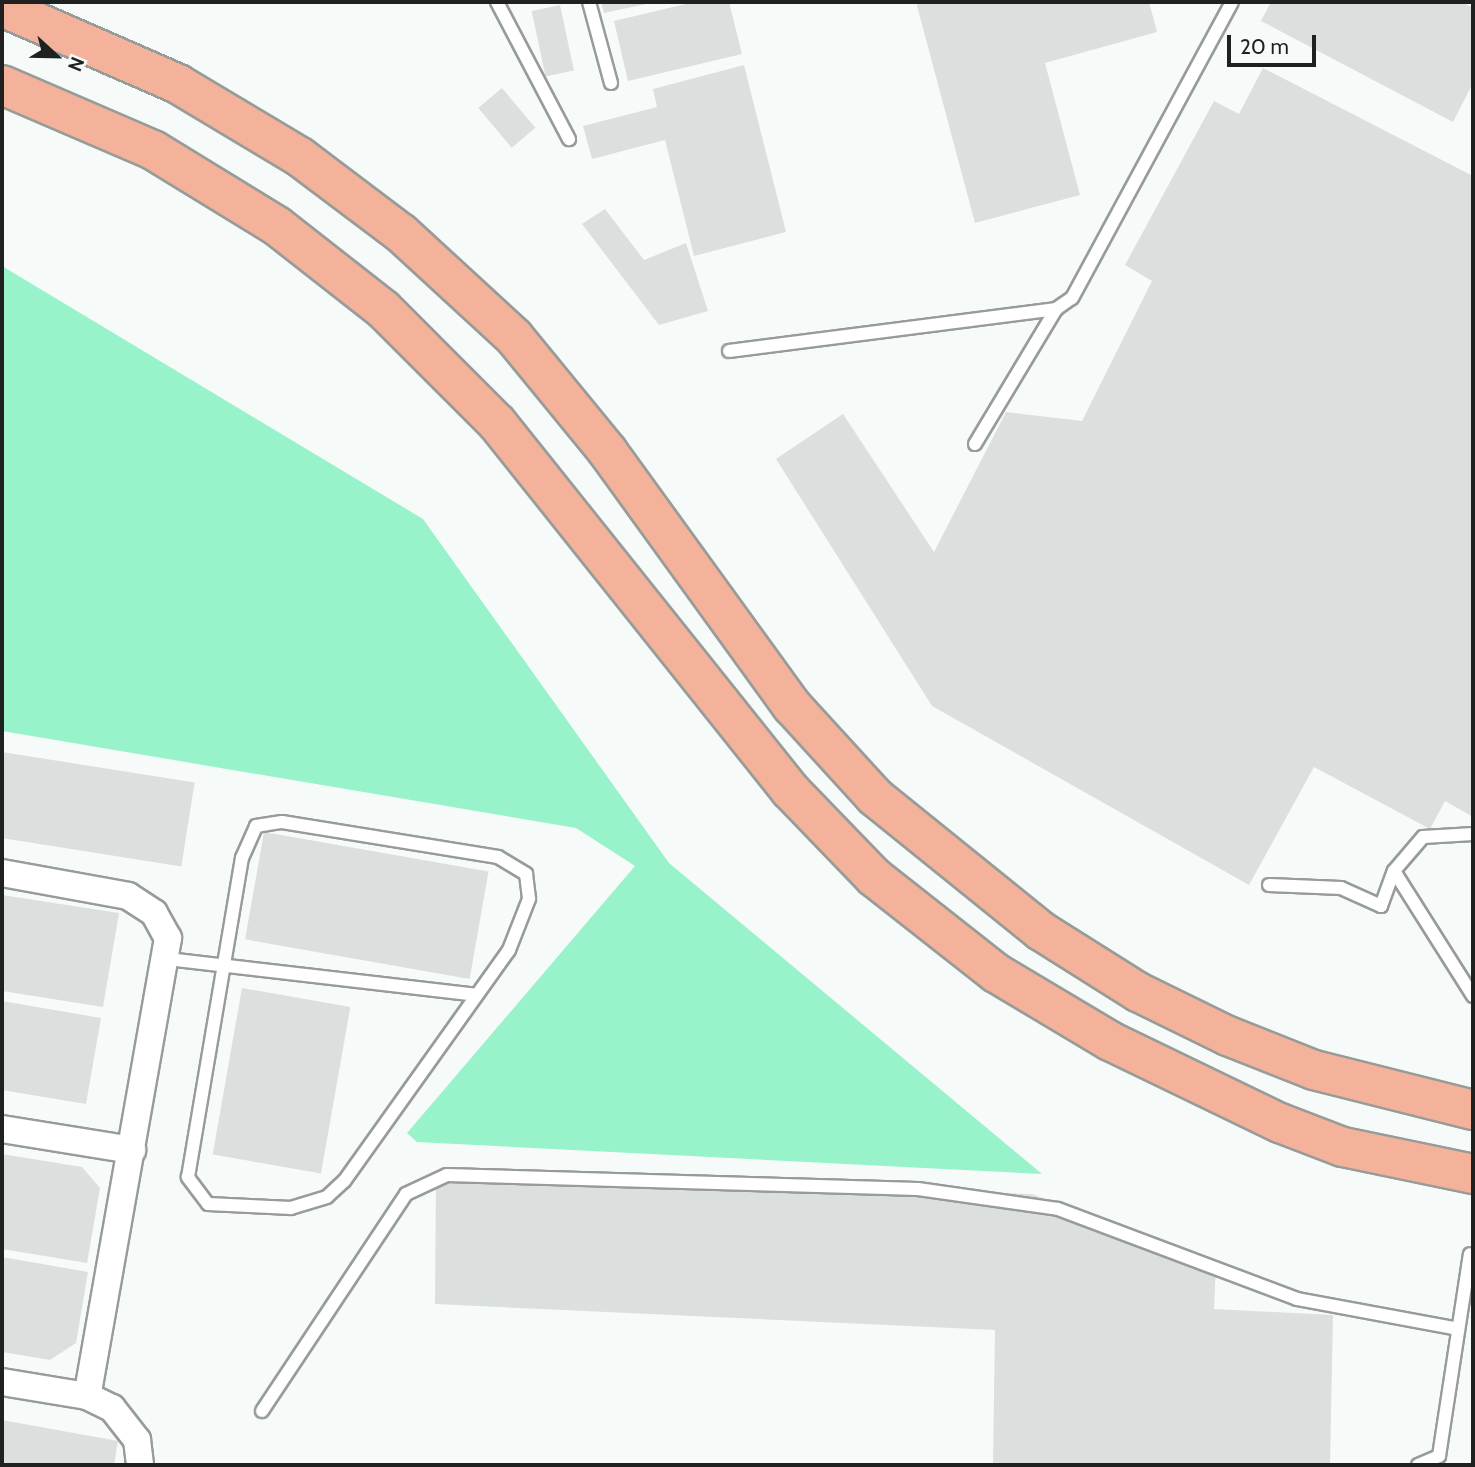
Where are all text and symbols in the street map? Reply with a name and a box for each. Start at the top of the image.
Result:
north arrow [21,21,91,91]
scale bar [1230,21,1319,65]
text: 20 m [1240,34,1289,59]
text: N [63,54,89,75]

